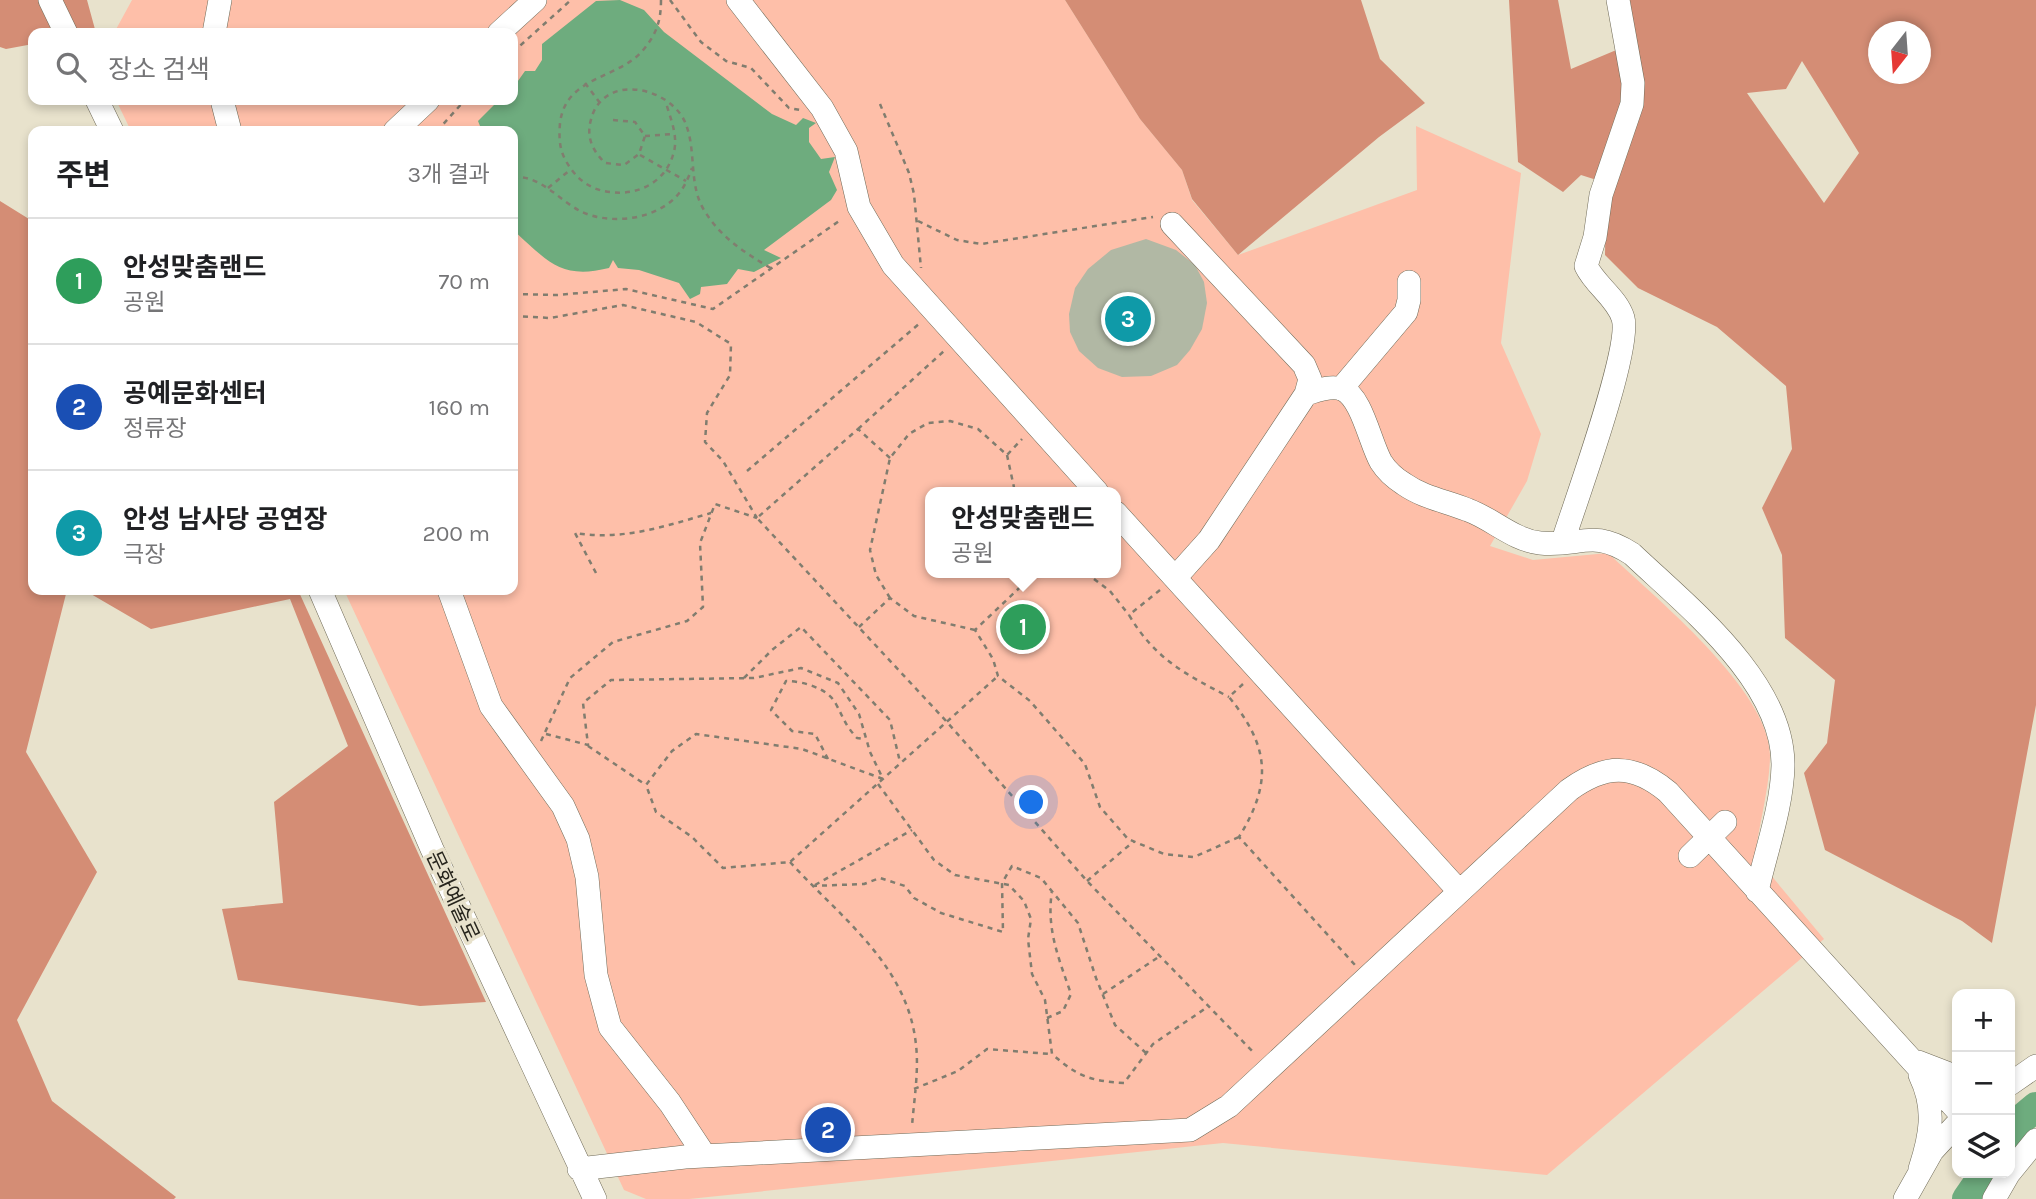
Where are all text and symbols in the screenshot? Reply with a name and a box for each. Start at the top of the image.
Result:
north arrow [1868,21,1931,84]
search box [28,28,518,105]
icon: search [52,48,90,86]
text: 장소 검색 [108,54,210,85]
text: 주변 [56,157,111,193]
text: 3개 결과 [407,161,490,188]
text: 안성맞춤랜드 [123,252,267,283]
text: 1 [75,268,83,295]
text: 70 m [439,268,490,295]
text: 공원 [123,289,165,316]
pin: 3 [1105,293,1151,345]
text: 공예문화센터 [123,378,267,409]
text: 2 [72,394,86,421]
text: 160 m [429,394,490,421]
text: 정류장 [123,415,186,442]
popup [925,487,1121,578]
text: 안성맞춤랜드 [951,503,1095,534]
text: 안성 남사당 공연장 [123,504,328,535]
text: 3 [72,520,86,547]
text: 200 m [422,520,490,547]
text: 공원 [951,540,994,567]
text: 극장 [123,541,165,568]
pin: 1 [1000,601,1046,653]
your location [1014,785,1048,819]
street label: 문화예술로 [422,847,484,945]
map controls [1952,989,2015,1178]
button: + [1952,989,2015,1052]
button: − [1952,1052,2015,1115]
pin: 2 [805,1104,851,1156]
button: layers [1952,1115,2015,1178]

